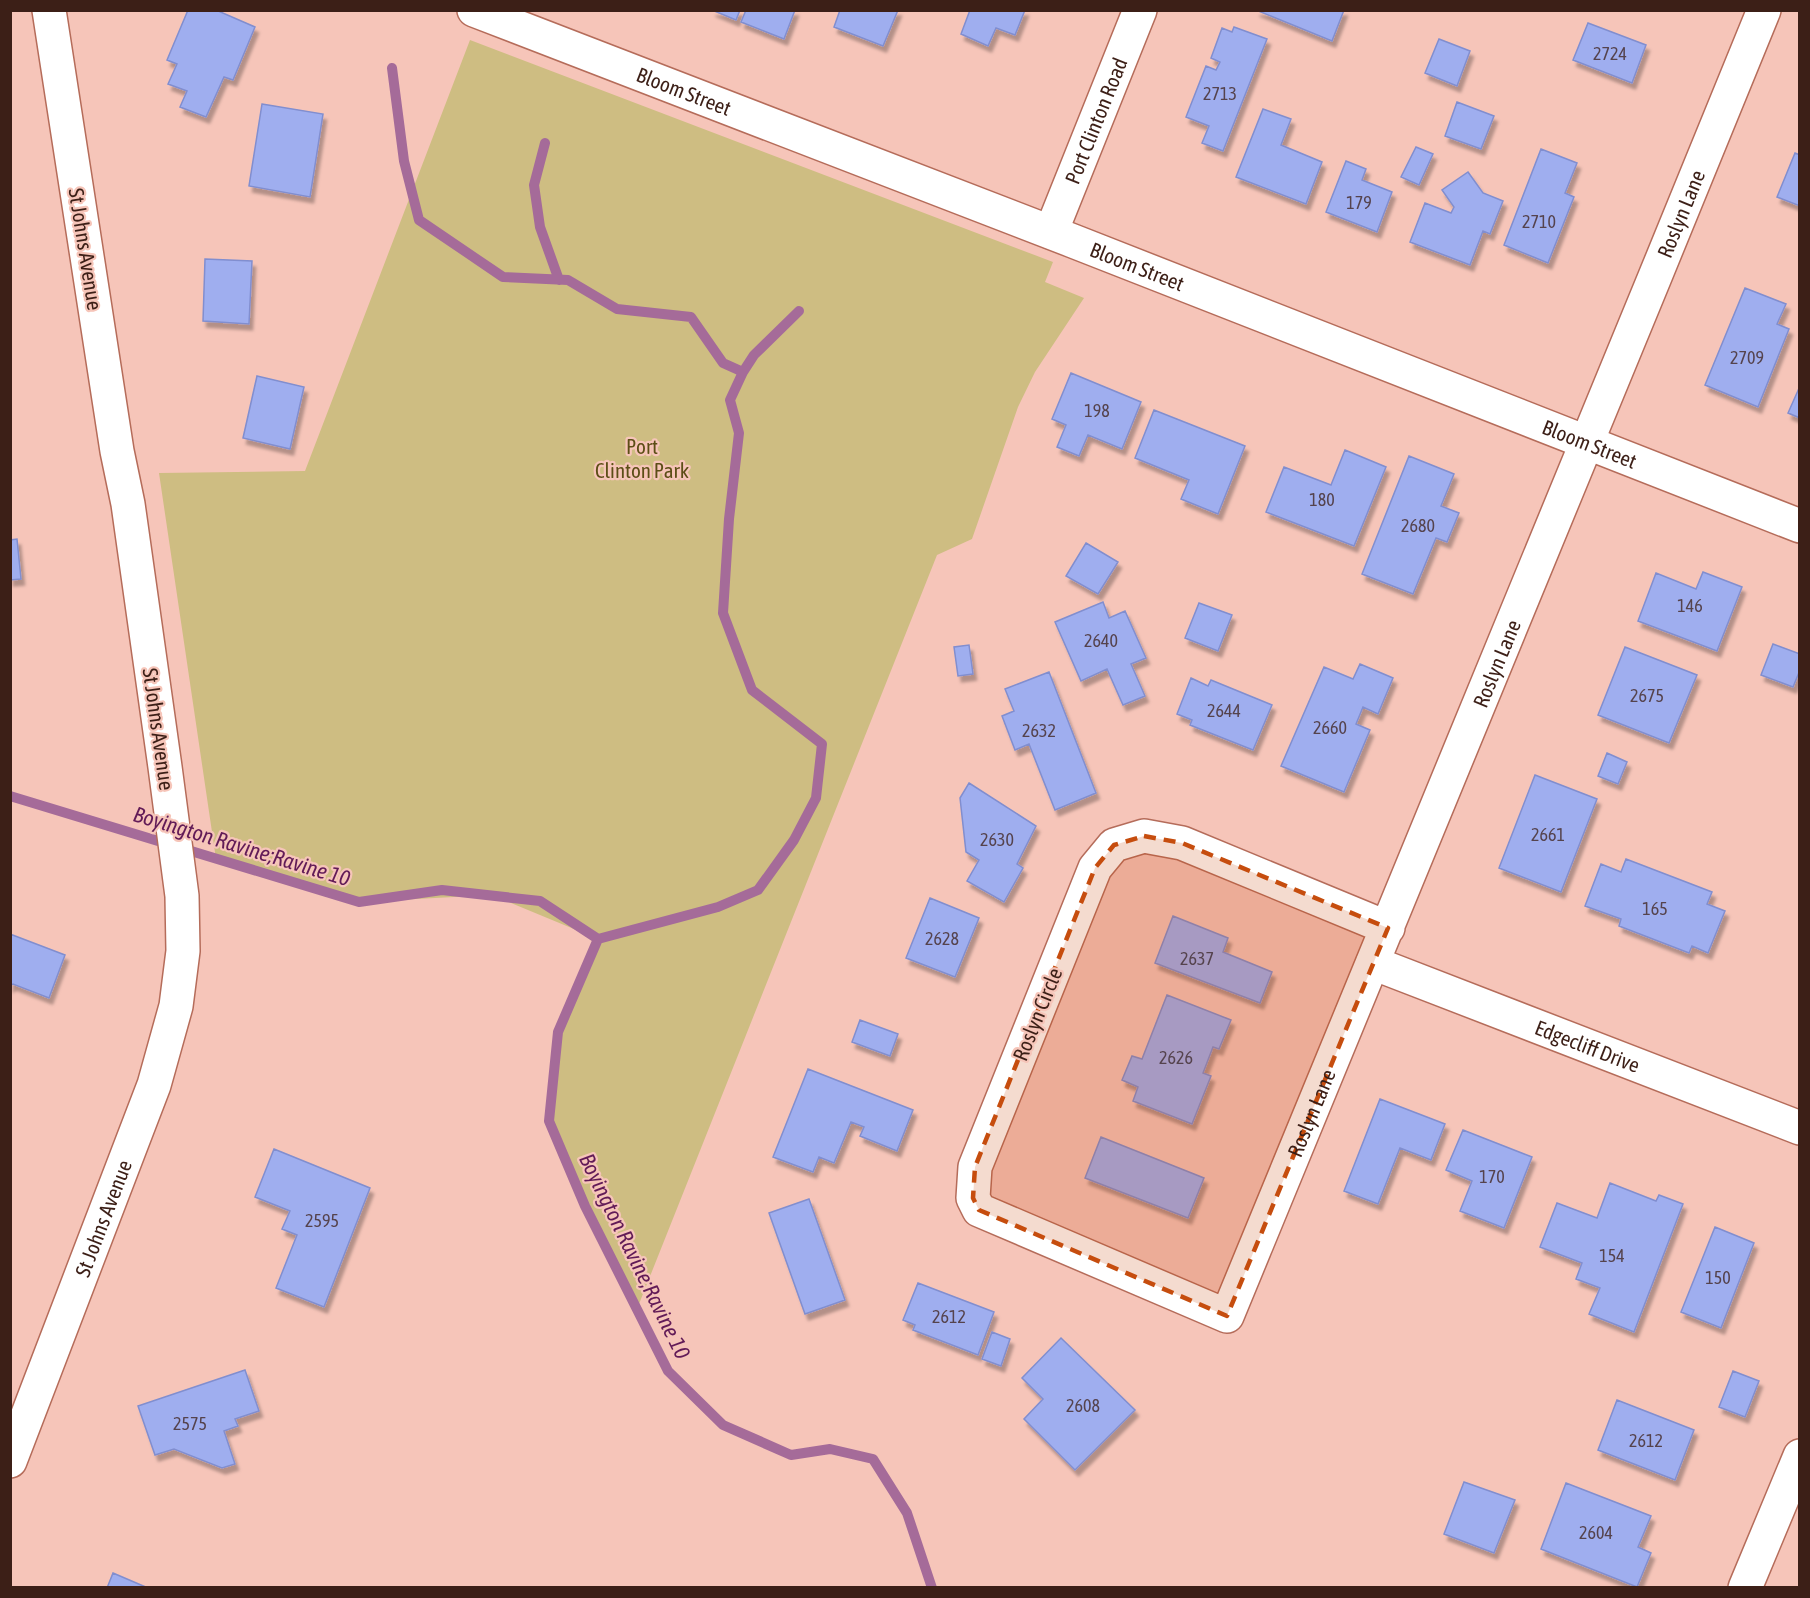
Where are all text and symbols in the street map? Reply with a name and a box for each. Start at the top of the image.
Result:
house number: 2724 [1593,43,1627,64]
street label: Port Clinton Road [1060,54,1132,187]
street label: Bloom Street [633,62,735,120]
house number: 2713 [1203,83,1237,104]
street label: Roslyn Lane [1652,166,1709,261]
street label: St Johns Avenue [65,186,107,312]
house number: 179 [1346,192,1372,213]
house number: 2710 [1522,211,1556,232]
street label: Bloom Street [1087,237,1188,295]
house number: 2709 [1730,347,1764,368]
house number: 198 [1084,400,1110,421]
street label: Bloom Street [1539,414,1640,473]
park label: Port Clinton Park [595,434,689,482]
house number: 180 [1309,489,1335,510]
house number: 2680 [1401,515,1435,536]
house number: 146 [1677,595,1703,616]
street label: Roslyn Lane [1468,616,1525,711]
house number: 2640 [1084,630,1118,651]
street label: St Johns Avenue [139,666,179,792]
house number: 2675 [1630,685,1664,706]
house number: 2644 [1207,700,1241,721]
house number: 2660 [1313,717,1347,738]
house number: 2632 [1022,720,1056,741]
water label: Boyington Ravine;Ravine 10 [130,801,354,891]
house number: 2661 [1531,824,1565,845]
house number: 2630 [980,829,1014,850]
house number: 165 [1642,898,1668,919]
house number: 2628 [925,928,959,949]
house number: 2637 [1180,948,1214,969]
street label: Roslyn Circle [1008,964,1066,1064]
street label: Edgecliff Drive [1532,1015,1643,1077]
house number: 2626 [1159,1047,1193,1068]
street label: Roslyn Lane [1282,1066,1340,1160]
water label: Boyington Ravine;Ravine 10 [574,1149,696,1363]
street label: St Johns Avenue [70,1156,136,1280]
house number: 170 [1479,1166,1505,1187]
house number: 2595 [305,1210,339,1231]
house number: 154 [1599,1245,1625,1266]
house number: 150 [1705,1267,1731,1288]
house number: 2612 [932,1306,966,1327]
house number: 2608 [1066,1395,1100,1416]
house number: 2575 [173,1413,207,1434]
house number: 2612 [1629,1430,1663,1451]
house number: 2604 [1579,1522,1613,1543]

